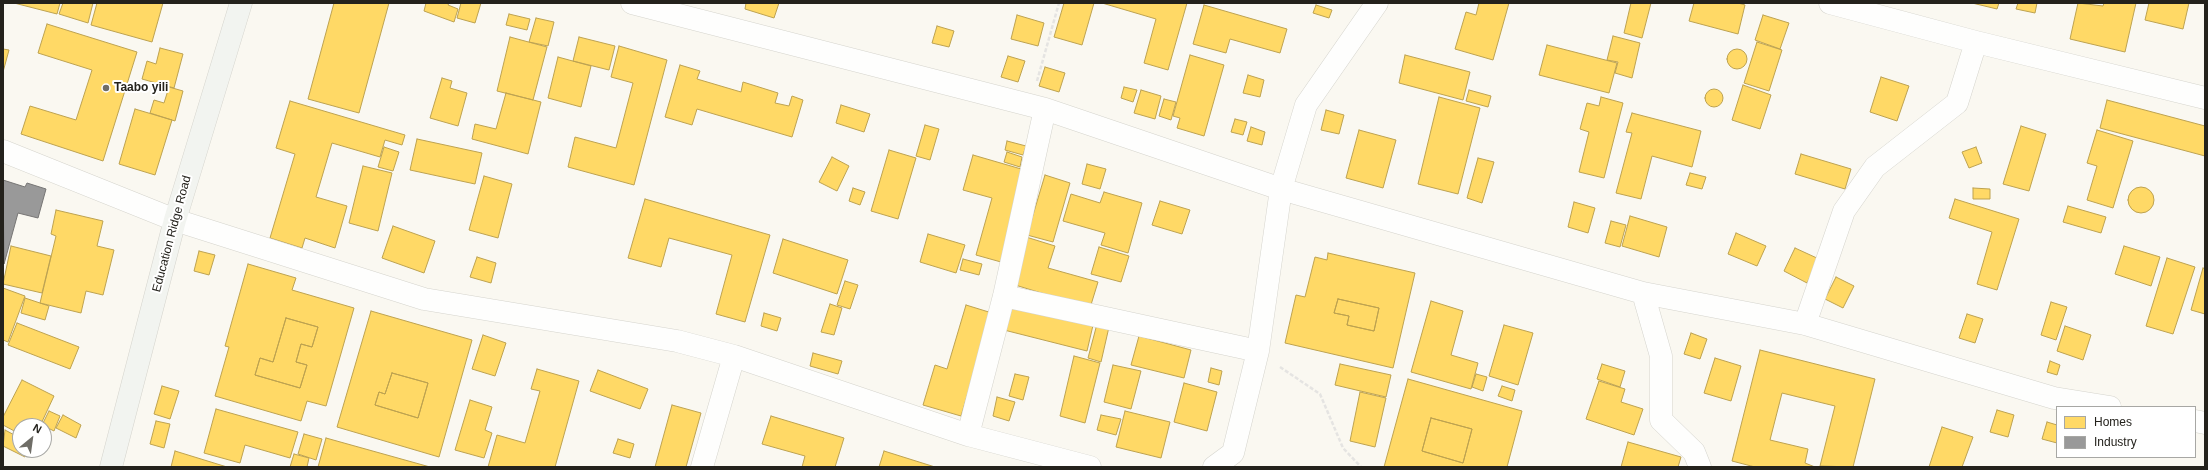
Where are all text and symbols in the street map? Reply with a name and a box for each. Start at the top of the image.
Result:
place label: Taabo yili [114,81,168,95]
marker: Taabo yili [101,83,111,93]
street label: Education Ridge Road [150,174,194,294]
legend [2056,406,2196,458]
text: Homes [2094,415,2132,429]
north arrow [12,418,52,458]
text: N [31,421,44,436]
text: Industry [2094,435,2137,449]

